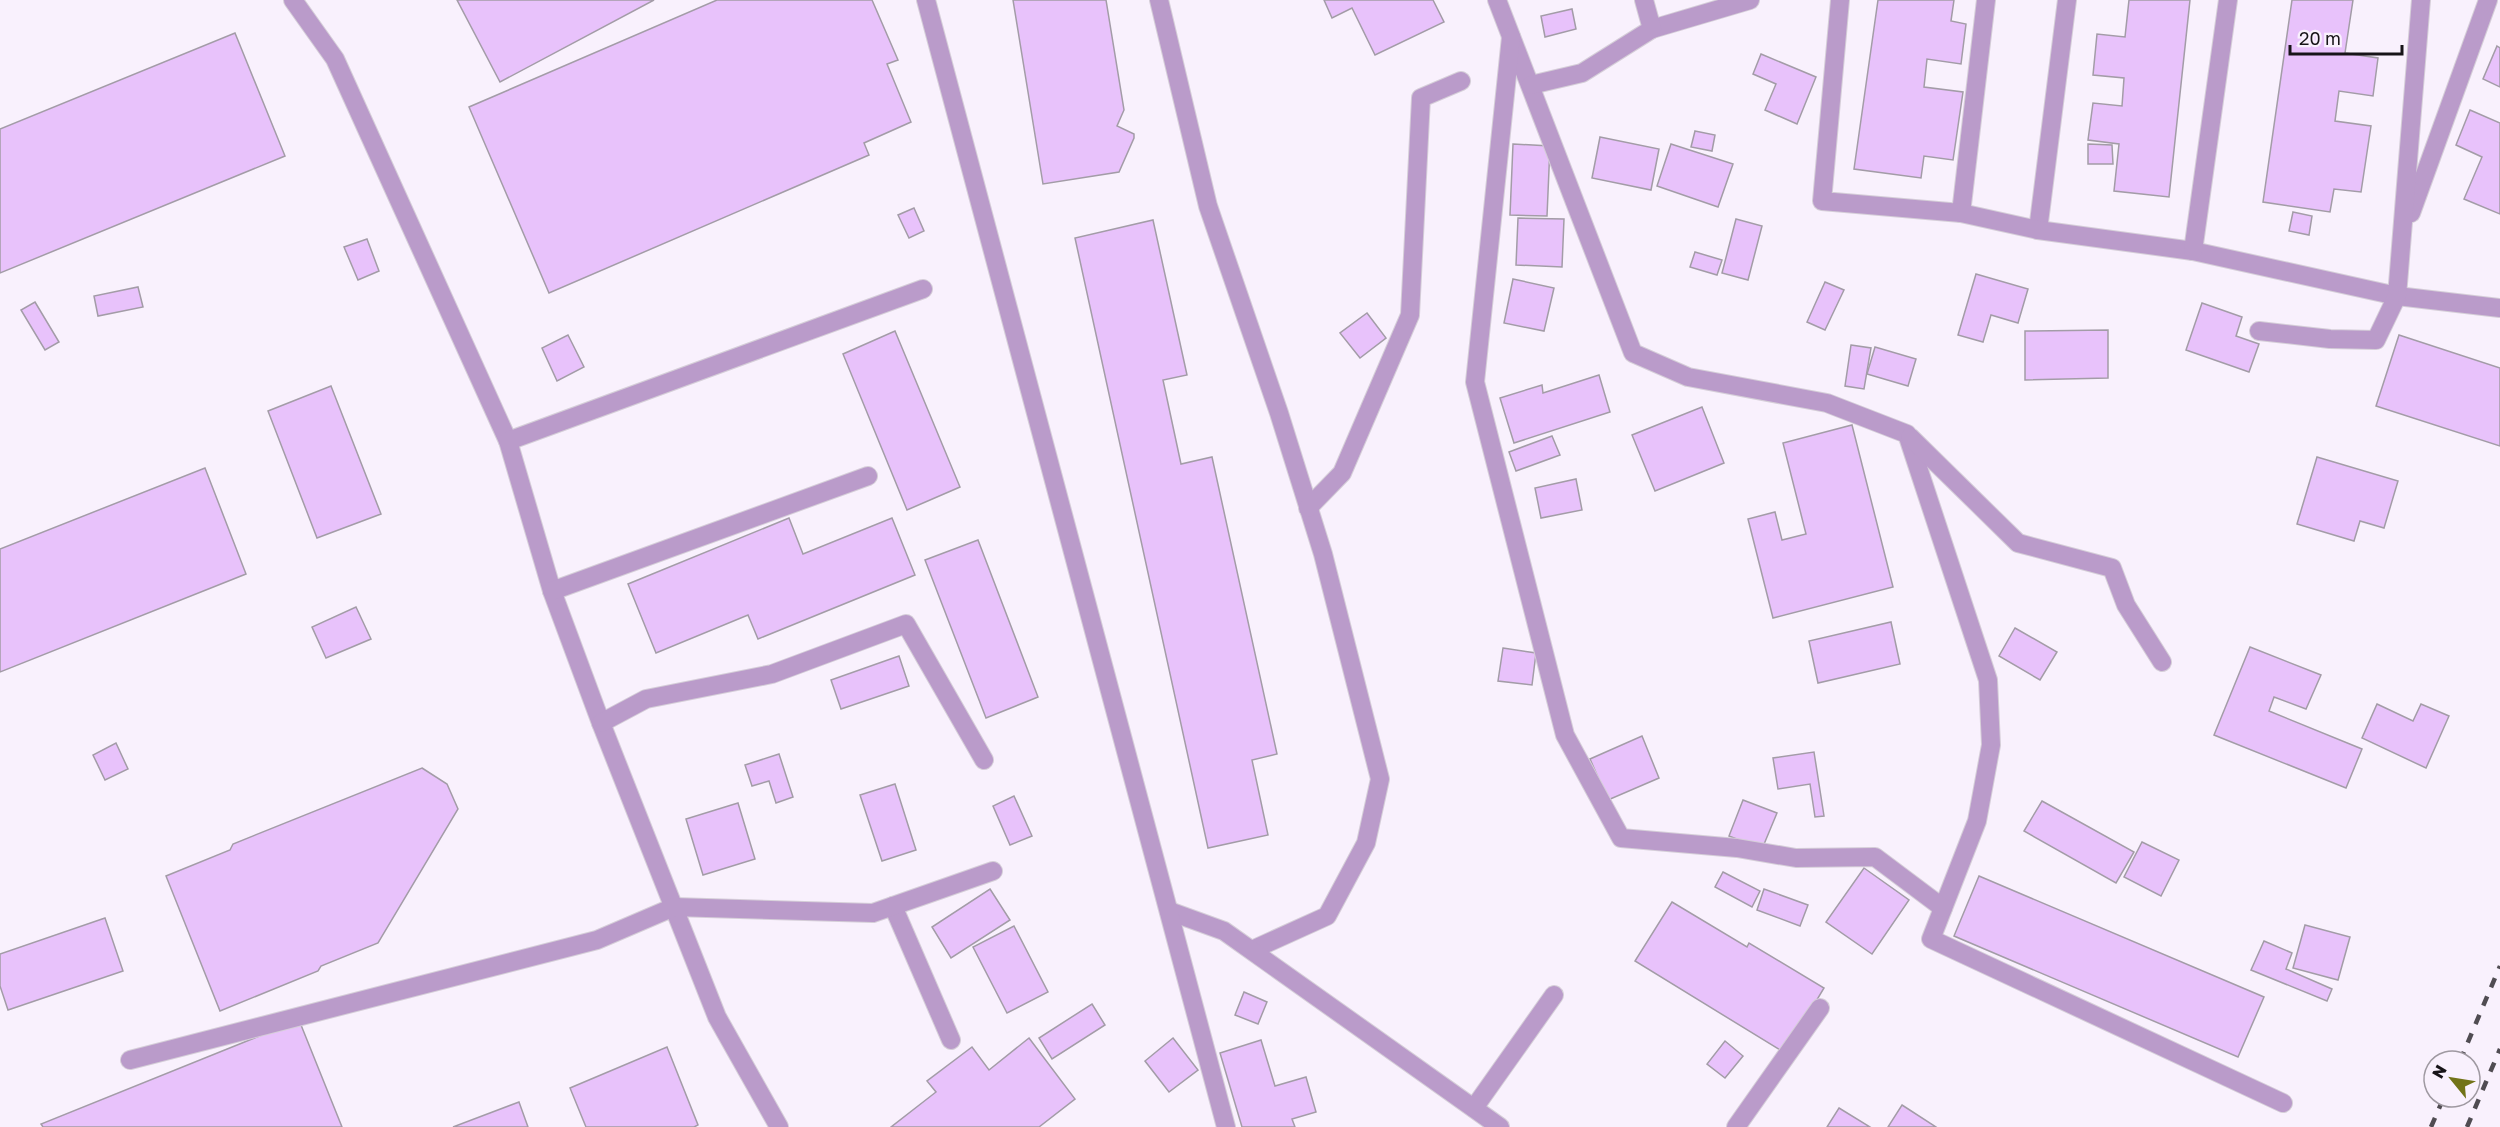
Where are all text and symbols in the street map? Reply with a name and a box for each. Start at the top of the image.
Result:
scale bar [2290,18,2402,56]
text: 20 m [2299,27,2341,49]
north arrow [2422,1049,2482,1109]
text: N [2427,1061,2451,1082]

